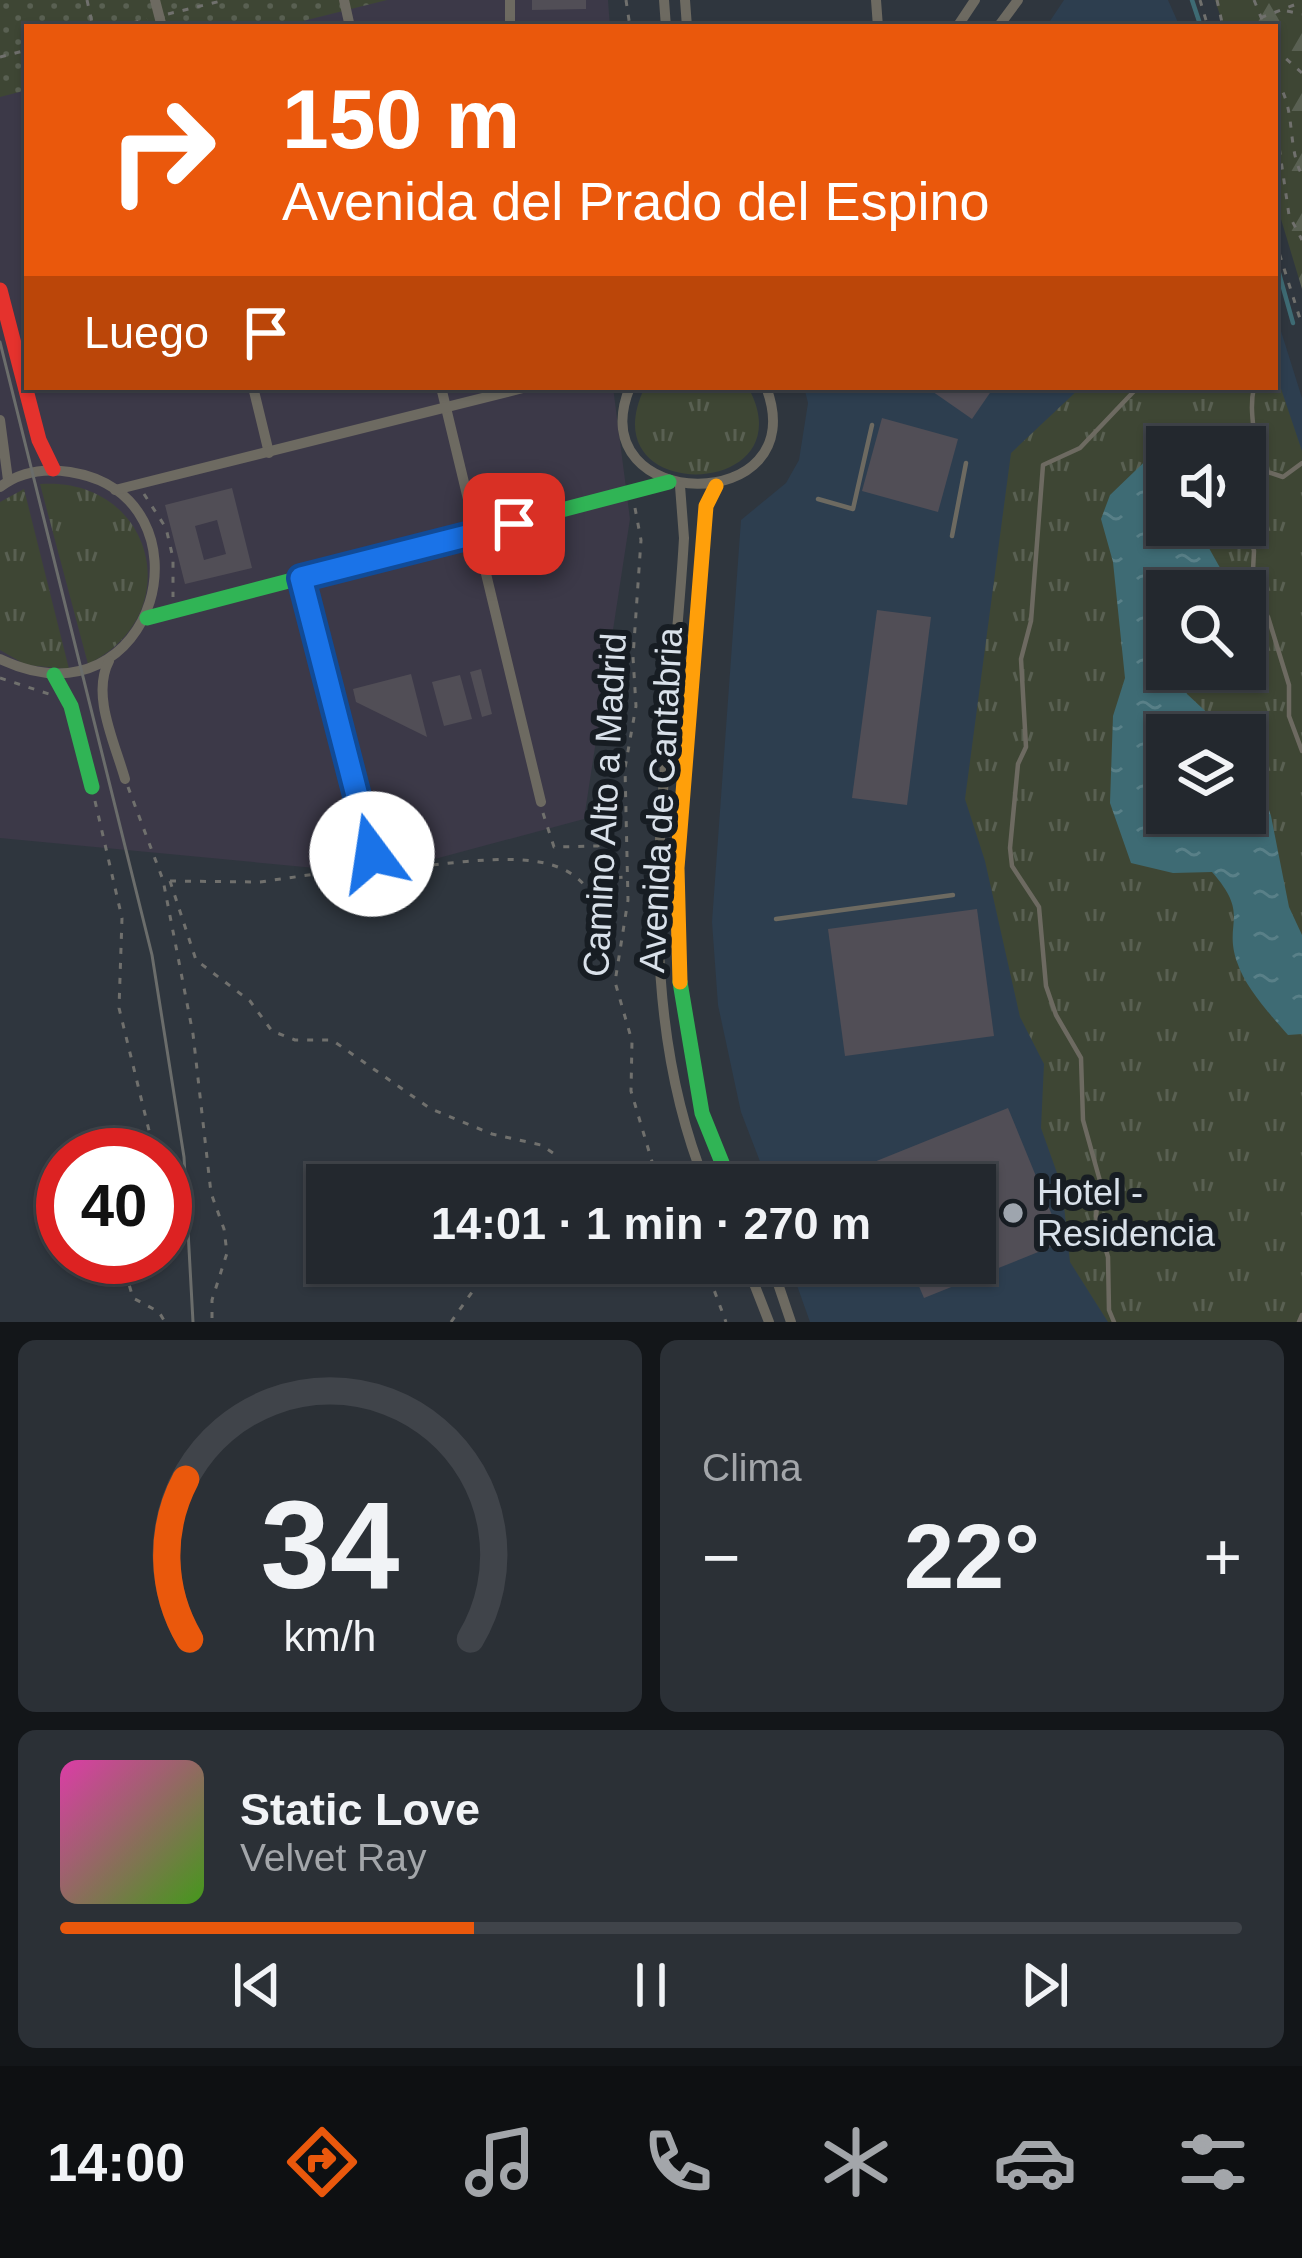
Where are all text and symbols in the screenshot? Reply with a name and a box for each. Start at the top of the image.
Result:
icon: right [84,72,240,228]
text: 150 m [282,72,520,166]
text: Avenida del Prado del Espino [282,171,990,231]
icon: arrive [233,300,299,366]
text: Luego [84,307,209,358]
map controls [1146,426,1266,834]
button: sound [1146,426,1266,546]
pin [463,473,565,575]
icon: arrive [481,491,547,557]
button: search [1146,570,1266,690]
street label: Avenida de Cantabria [631,625,690,974]
street label: Camino Alto a Madrid [575,632,634,978]
button: layers [1146,714,1266,834]
position arrow [309,791,435,917]
speed limit sign: 40 [36,1128,192,1284]
place label: Hotel - Residencia [1037,1172,1216,1254]
text: 14:01 · 1 min · 270 m [431,1198,871,1249]
marker: Hotel - Residencia [1000,1200,1026,1226]
text: Clima [702,1446,802,1489]
text: 34 [261,1475,399,1614]
text: 22° [904,1507,1040,1607]
text: − [702,1520,741,1594]
text: + [1203,1520,1242,1594]
text: km/h [284,1612,376,1660]
text: Static Love [240,1784,480,1835]
text: Velvet Ray [240,1836,426,1879]
icon: previous [224,1952,290,2018]
icon: pause [618,1952,684,2018]
icon: next [1012,1952,1078,2018]
icon: directions [280,2120,364,2204]
icon: music [458,2120,542,2204]
icon: phone [636,2120,720,2204]
icon: climate [814,2120,898,2204]
icon: car [993,2120,1077,2204]
icon: filters [1171,2120,1255,2204]
text: 14:00 [47,2132,185,2192]

